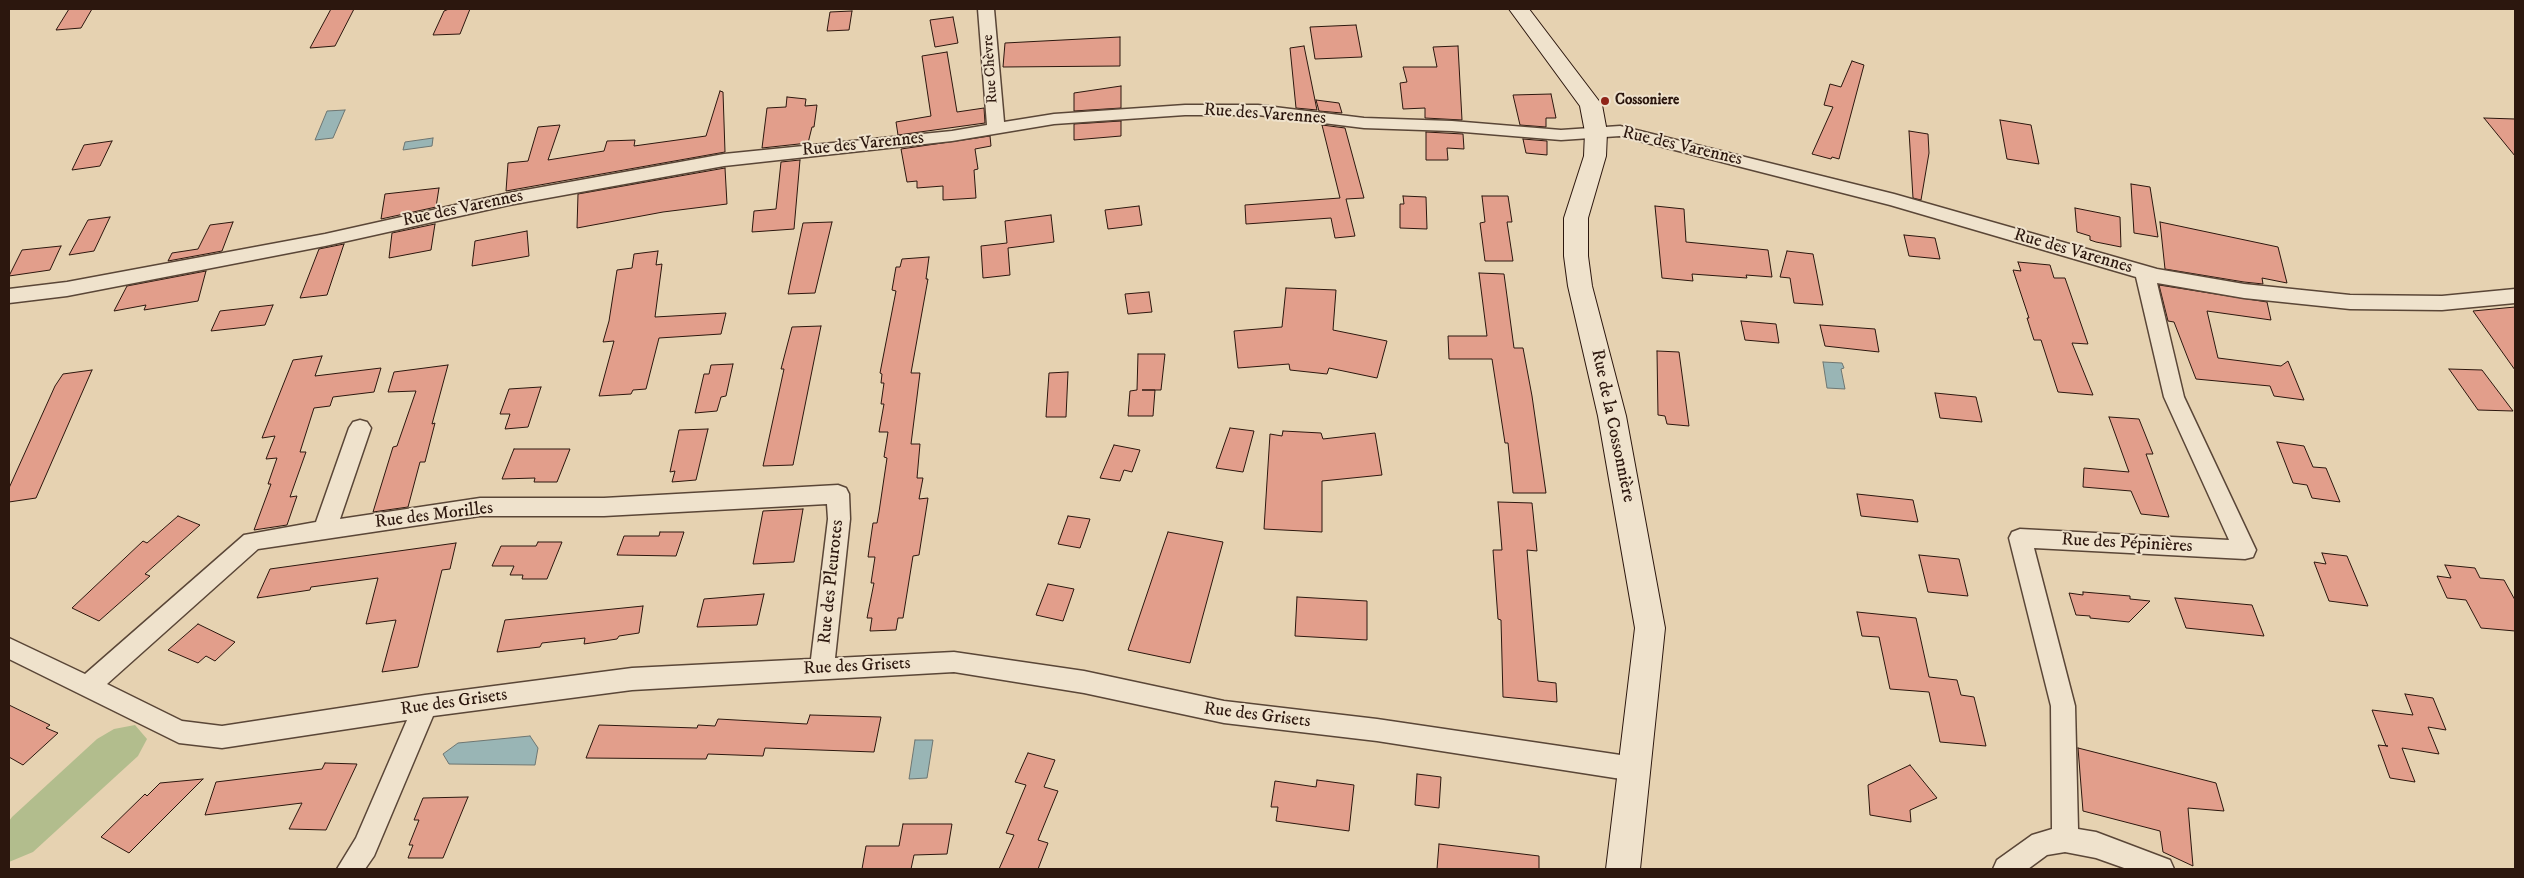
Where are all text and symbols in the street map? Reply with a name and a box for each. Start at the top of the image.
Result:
street label: Rue Chèvre [980,34,1002,104]
place label: Cossoniere [1615,92,1679,110]
marker: Cossoniere [1599,95,1611,107]
street label: Rue des Varennes [1203,100,1327,130]
street label: Rue des Varennes [1620,123,1744,171]
street label: Rue des Varennes [801,128,925,162]
street label: Rue des Varennes [401,186,525,232]
street label: Rue des Varennes [2011,225,2135,279]
street label: Rue de la Cossonnière [1585,348,1639,504]
street label: Rue des Morilles [374,498,494,534]
street label: Rue des Pleurotes [815,519,849,645]
street label: Rue des Pépinières [2061,530,2193,558]
street label: Rue des Grisets [803,653,911,681]
street label: Rue des Grisets [399,685,509,721]
street label: Rue des Grisets [1202,699,1312,733]

